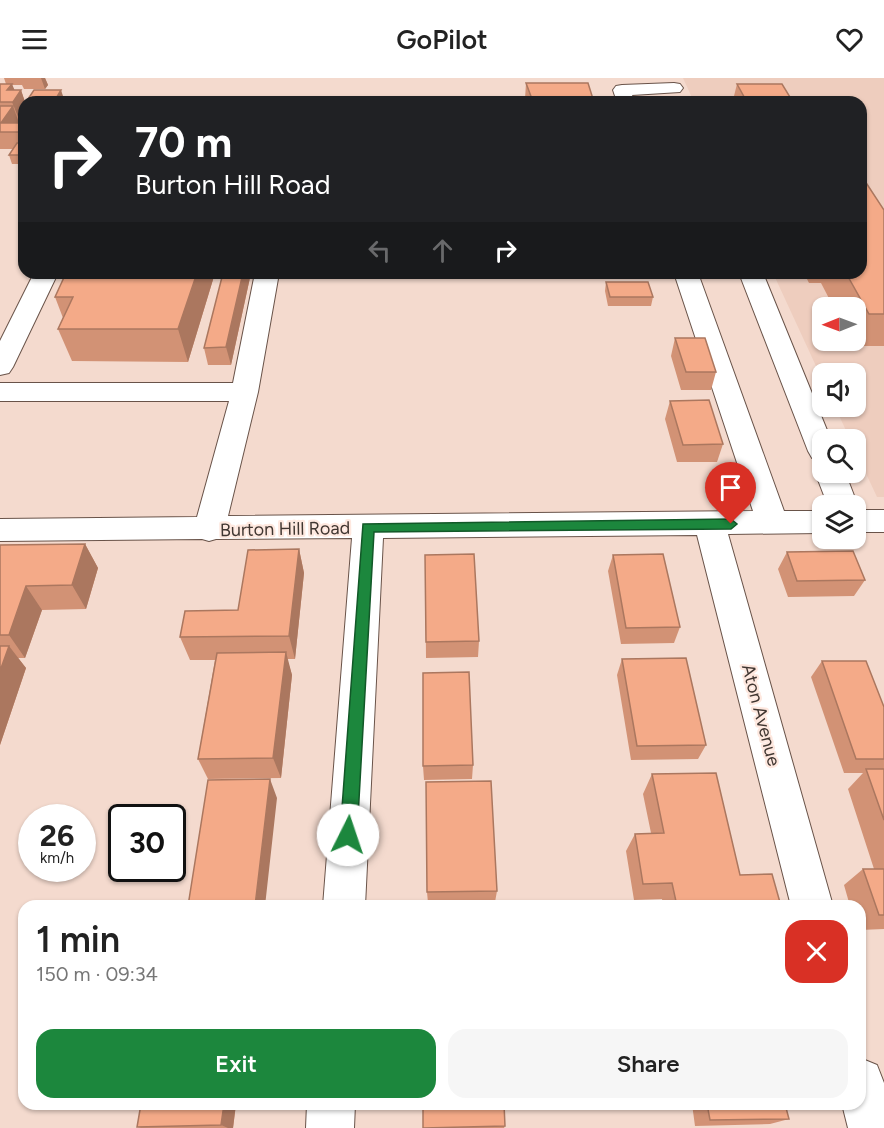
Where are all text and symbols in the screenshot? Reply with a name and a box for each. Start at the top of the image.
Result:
icon: menu [18,23,51,56]
text: GoPilot [396,23,488,56]
icon: heart [833,23,866,56]
text: 70 m [135,117,232,168]
icon: right [36,120,114,198]
text: Burton Hill Road [135,168,330,201]
icon: left [363,234,396,267]
icon: ahead [426,234,459,267]
icon: right [489,234,522,267]
north arrow [812,297,866,351]
map controls [812,297,866,549]
button: sound [812,363,866,417]
button: search [812,429,866,483]
pin [705,462,756,524]
icon: arrive [714,471,747,504]
button: layers [812,495,866,549]
street label: Burton Hill Road [220,517,350,541]
street label: Aton Avenue [737,662,785,769]
position arrow [316,803,380,867]
speed limit sign: 30 [108,804,186,882]
text: 26 [40,817,74,854]
text: km/h [40,849,74,867]
text: 1 min [36,918,120,961]
button: close [785,920,848,983]
text: 150 m · 09:34 [36,962,158,986]
button: Exit [36,1029,436,1098]
button: Share [448,1029,848,1098]

